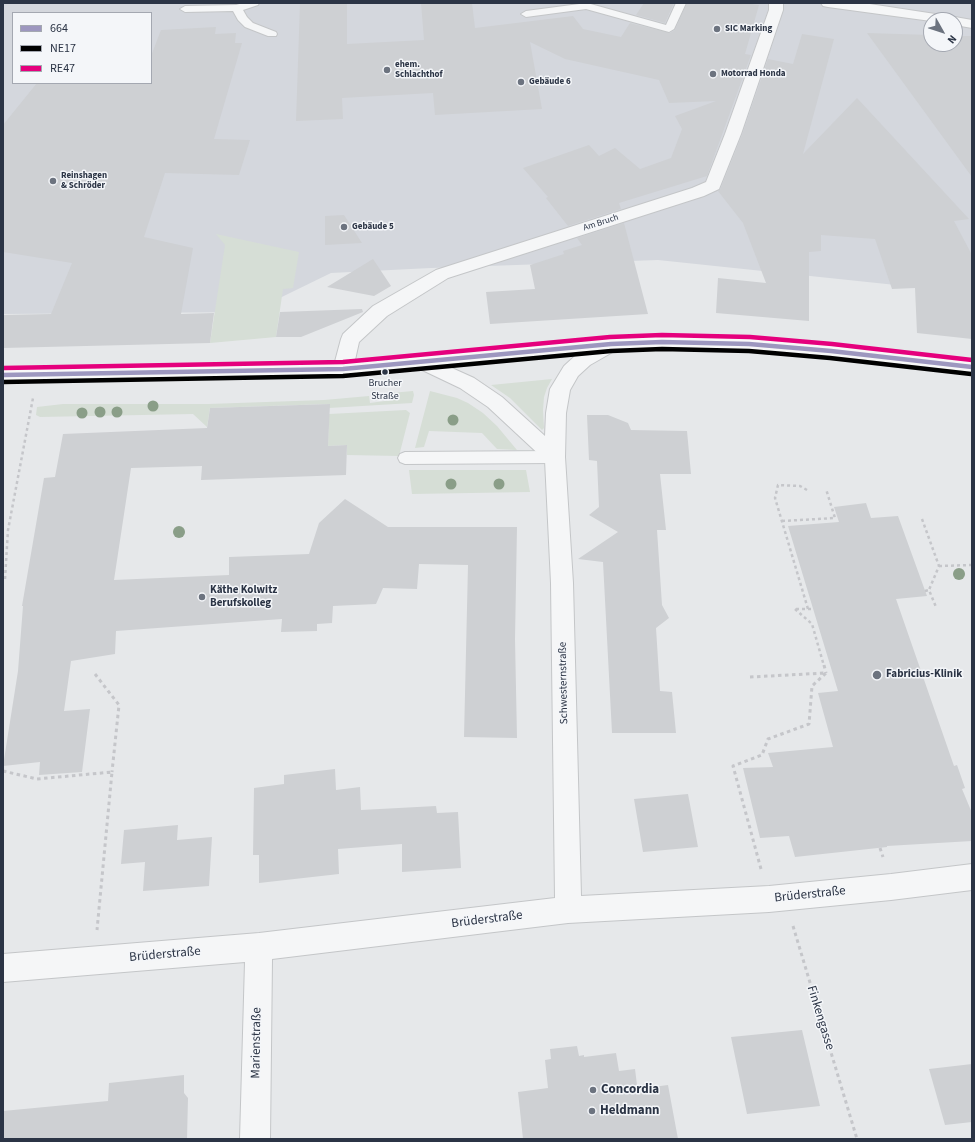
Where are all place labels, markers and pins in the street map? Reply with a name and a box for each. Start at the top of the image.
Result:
marker: SIC Marking [712,24,722,34]
place label: SIC Marking [725,24,772,34]
place label: ehem. Schlachthof [395,60,443,81]
marker: ehem. Schlachthof [382,65,392,75]
marker: Motorrad Honda [708,69,718,79]
place label: Motorrad Honda [721,69,786,79]
marker: Gebäude 6 [516,77,526,87]
place label: Gebäude 6 [529,77,571,87]
place label: Reinshagen & Schröder [61,171,107,192]
marker: Reinshagen & Schröder [48,176,58,186]
marker: Gebäude 5 [339,222,349,232]
place label: Gebäude 5 [352,222,394,232]
marker: Brucher Straße [380,367,390,377]
place label: Brucher Straße [368,378,402,402]
place label: Käthe Kolwitz Berufskolleg [210,584,277,610]
marker: Käthe Kolwitz Berufskolleg [197,592,207,602]
place label: Fabricius-Klinik [886,668,962,682]
marker: Fabricius-Klinik [871,669,883,681]
place label: Concordia [601,1082,659,1098]
marker: Concordia [588,1085,598,1095]
place label: Heldmann [600,1103,660,1119]
marker: Heldmann [587,1106,597,1116]

